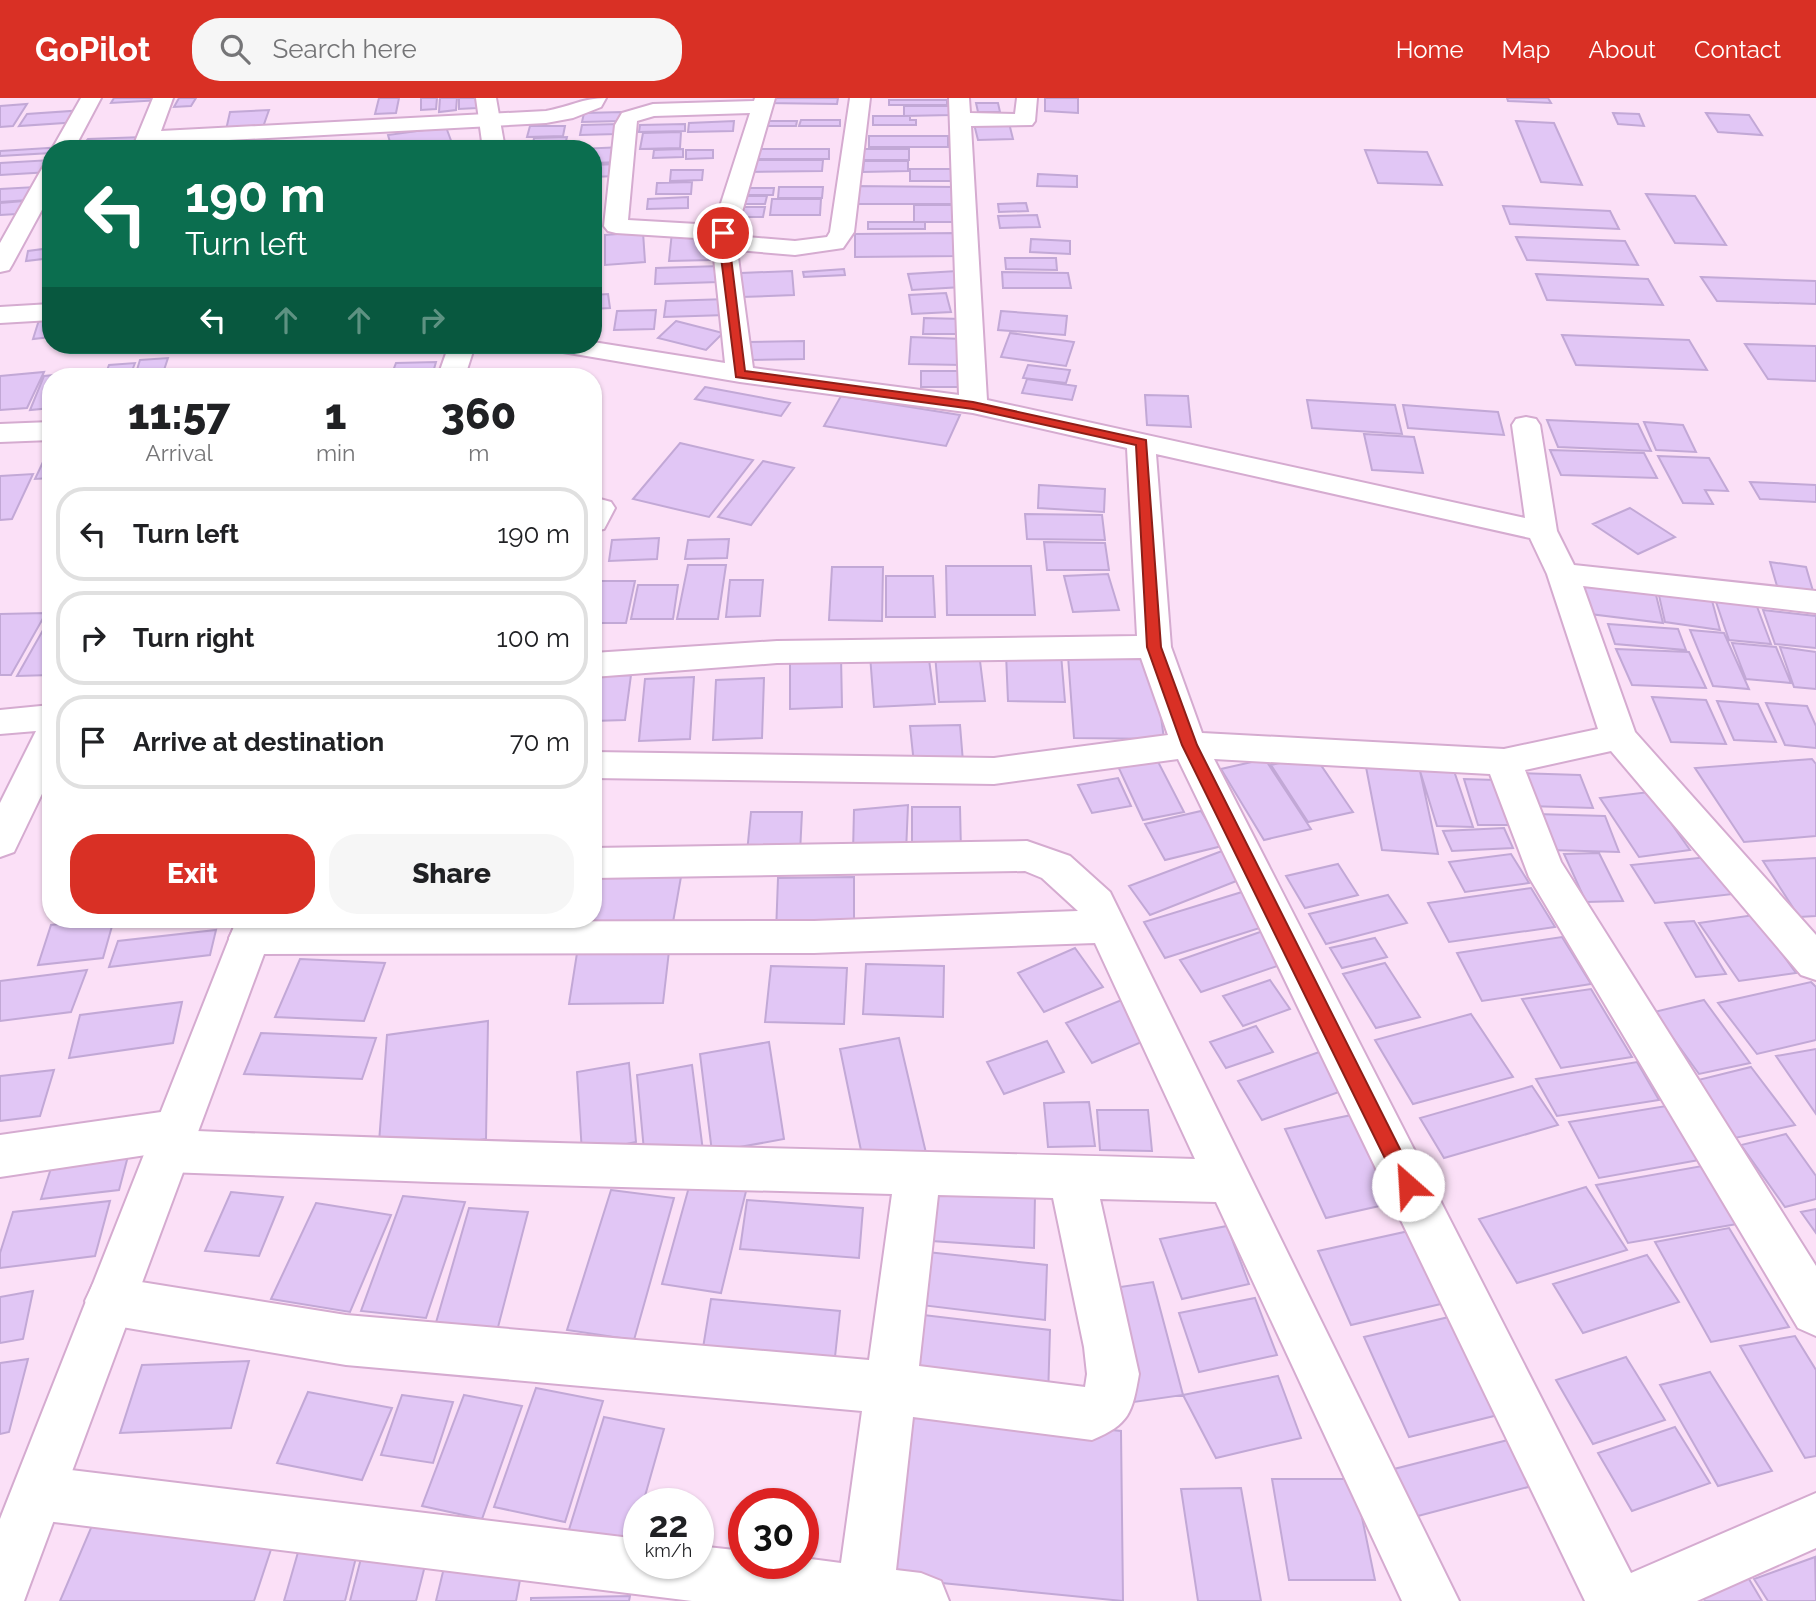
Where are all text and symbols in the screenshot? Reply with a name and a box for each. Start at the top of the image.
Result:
search box [192,18,682,81]
text: GoPilot [35,30,150,69]
icon: search [216,30,254,68]
text: Search here [272,34,417,64]
text: Home [1396,35,1464,64]
text: Map [1502,35,1550,64]
text: About [1588,35,1656,64]
text: Contact [1694,35,1781,64]
text: 190 m [185,166,326,223]
icon: left [70,168,161,259]
pin [693,203,753,263]
icon: arrive [704,214,742,252]
text: Turn left [185,225,307,262]
icon: left [194,301,232,339]
icon: ahead [267,301,305,339]
icon: ahead [340,301,378,339]
icon: right [413,301,451,339]
text: 11:57 [128,390,230,439]
text: 1 [325,390,347,439]
text: 360 [441,390,516,439]
text: Arrival [145,439,213,466]
text: min [316,439,355,466]
text: m [468,439,489,466]
icon: left [74,515,112,553]
text: Turn left [133,519,239,549]
text: 190 m [497,519,570,549]
icon: right [74,619,112,657]
text: Turn right [133,623,254,653]
text: 100 m [497,623,570,653]
icon: arrive [74,723,112,761]
text: Arrive at destination [133,727,384,757]
text: 70 m [510,727,570,757]
button: Exit [70,834,315,914]
button: Share [329,834,574,914]
position arrow [1371,1148,1445,1222]
speed limit sign: 30 [728,1488,819,1579]
text: 22 [649,1504,688,1545]
text: km/h [645,1540,692,1561]

